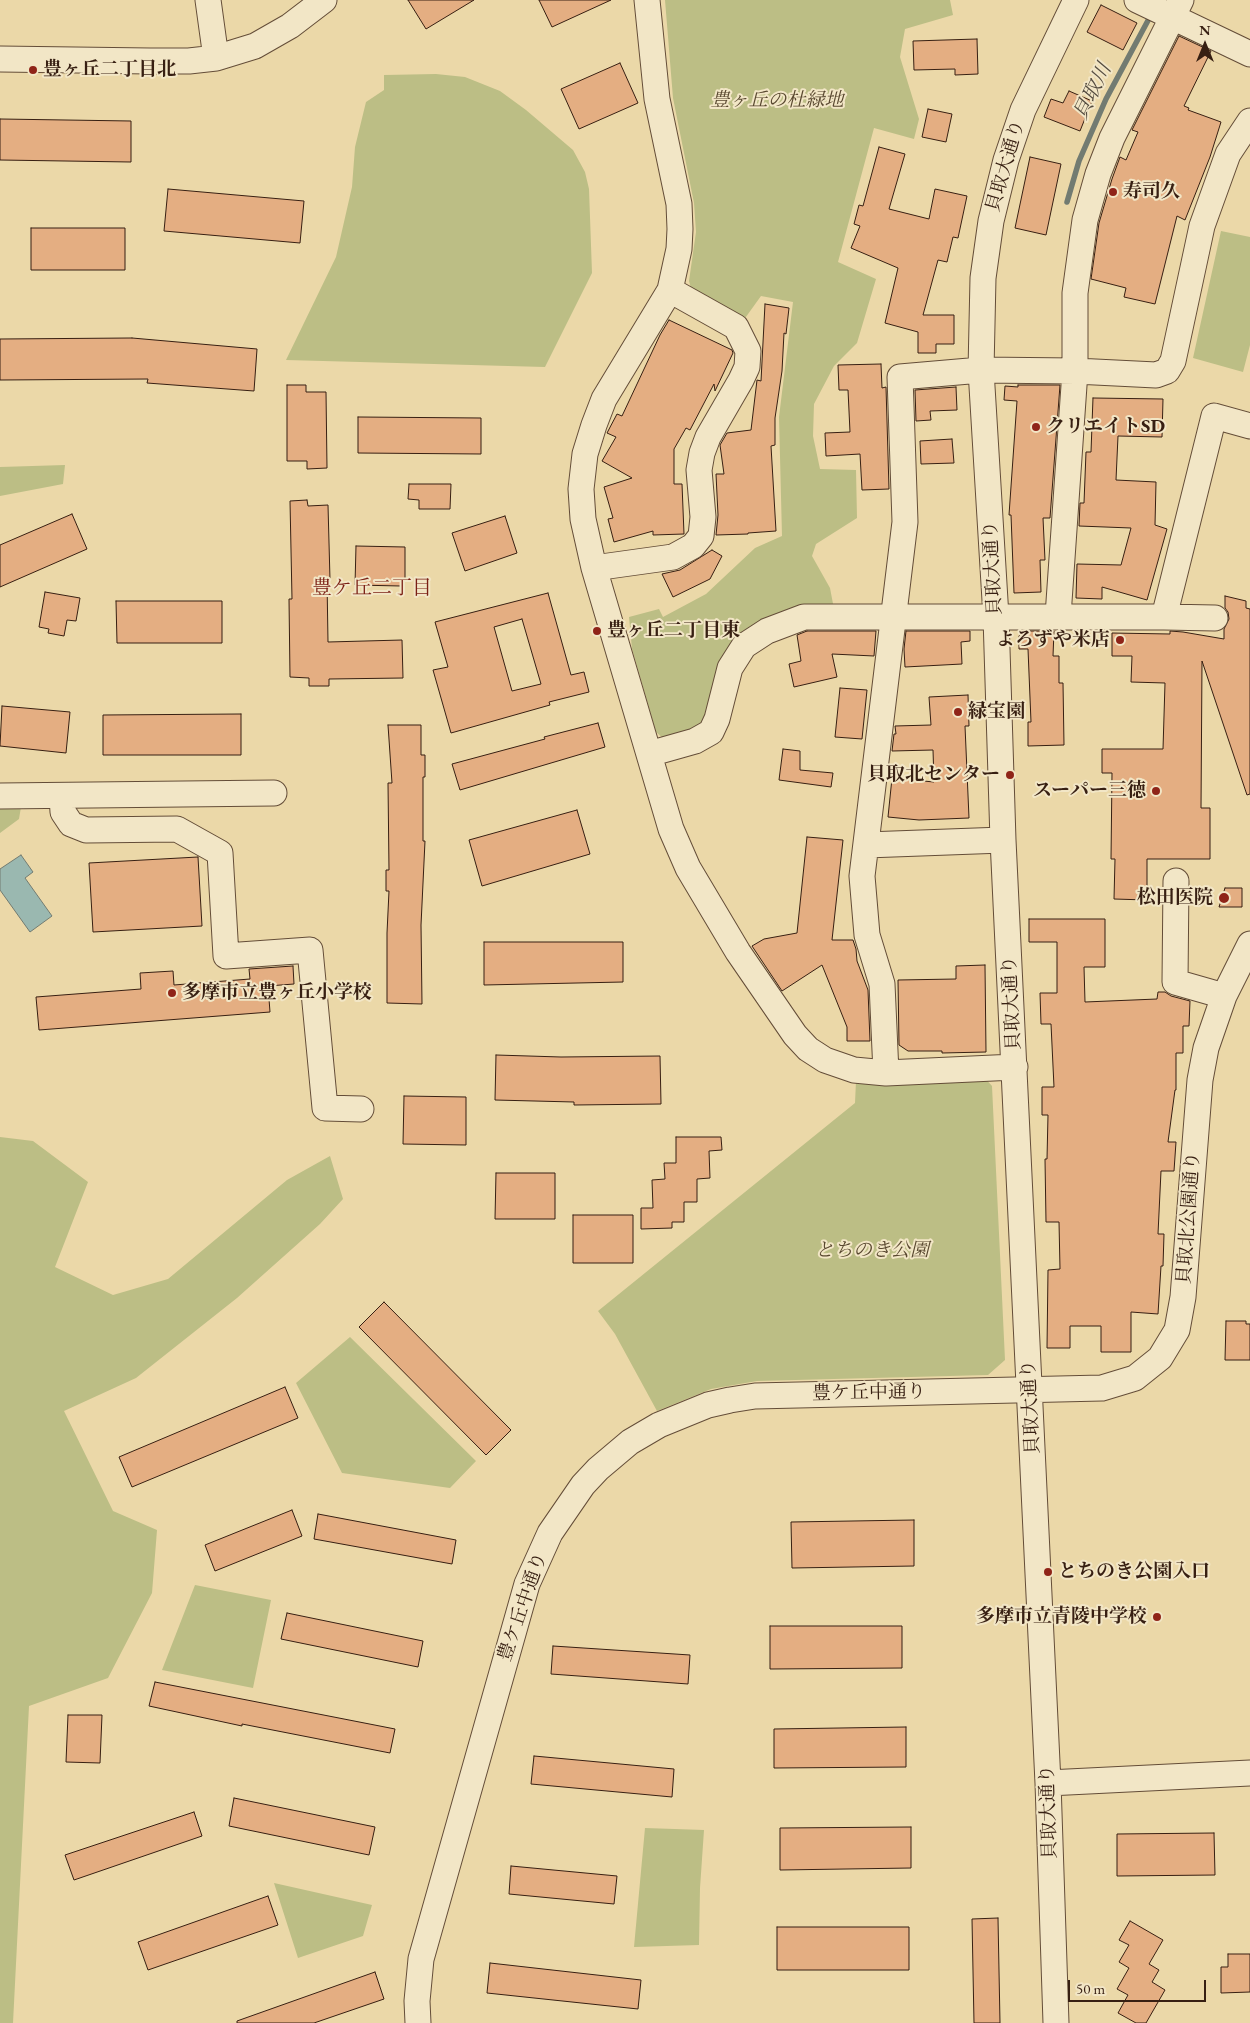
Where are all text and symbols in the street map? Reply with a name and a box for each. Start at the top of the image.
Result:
north arrow [1180,20,1230,70]
text: N [1199,21,1211,39]
place label: 豊ヶ丘二丁目北 [43,59,176,81]
water label: 貝取川 [1069,60,1117,124]
marker: 豊ヶ丘二丁目北 [27,64,39,76]
park label: 豊ヶ丘の杜緑地 [711,90,843,112]
street label: 貝取大通り [982,117,1030,215]
place label: 寿司久 [1123,181,1180,203]
marker: 寿司久 [1107,186,1119,198]
place label: クリエイトSD [1046,416,1165,438]
marker: クリエイトSD [1030,421,1042,433]
street label: 貝取大通り [979,520,1007,616]
district label: 豊ケ丘二丁目 [312,577,432,601]
place label: 豊ヶ丘二丁目東 [607,620,740,642]
marker: 豊ヶ丘二丁目東 [591,625,603,637]
place label: よろずや米店 [996,629,1110,651]
marker: よろずや米店 [1114,634,1126,646]
place label: 緑宝園 [968,701,1025,723]
marker: 緑宝園 [952,706,964,718]
place label: 貝取北センター [867,764,1000,786]
marker: 貝取北センター [1004,769,1016,781]
place label: スーパー三徳 [1033,780,1146,802]
marker: スーパー三徳 [1150,785,1162,797]
place label: 松田医院 [1137,887,1213,909]
marker: 松田医院 [1217,891,1231,905]
street label: 貝取大通り [998,955,1026,1051]
place label: 多摩市立豊ヶ丘小学校 [182,982,372,1004]
marker: 多摩市立豊ヶ丘小学校 [166,987,178,999]
street label: 貝取北公園通り [1173,1151,1205,1285]
park label: とちのき公園 [815,1240,929,1262]
street label: 貝取大通り [1017,1359,1045,1455]
street label: 豊ケ丘中通り [812,1381,926,1405]
street label: 豊ケ丘中通り [494,1549,552,1665]
place label: とちのき公園入口 [1058,1561,1210,1583]
marker: とちのき公園入口 [1042,1566,1054,1578]
place label: 多摩市立青陵中学校 [976,1606,1147,1628]
marker: 多摩市立青陵中学校 [1151,1611,1163,1623]
street label: 貝取大通り [1036,1764,1062,1860]
scale bar [1070,1970,1208,2002]
text: 50 m [1076,1979,1105,1998]

